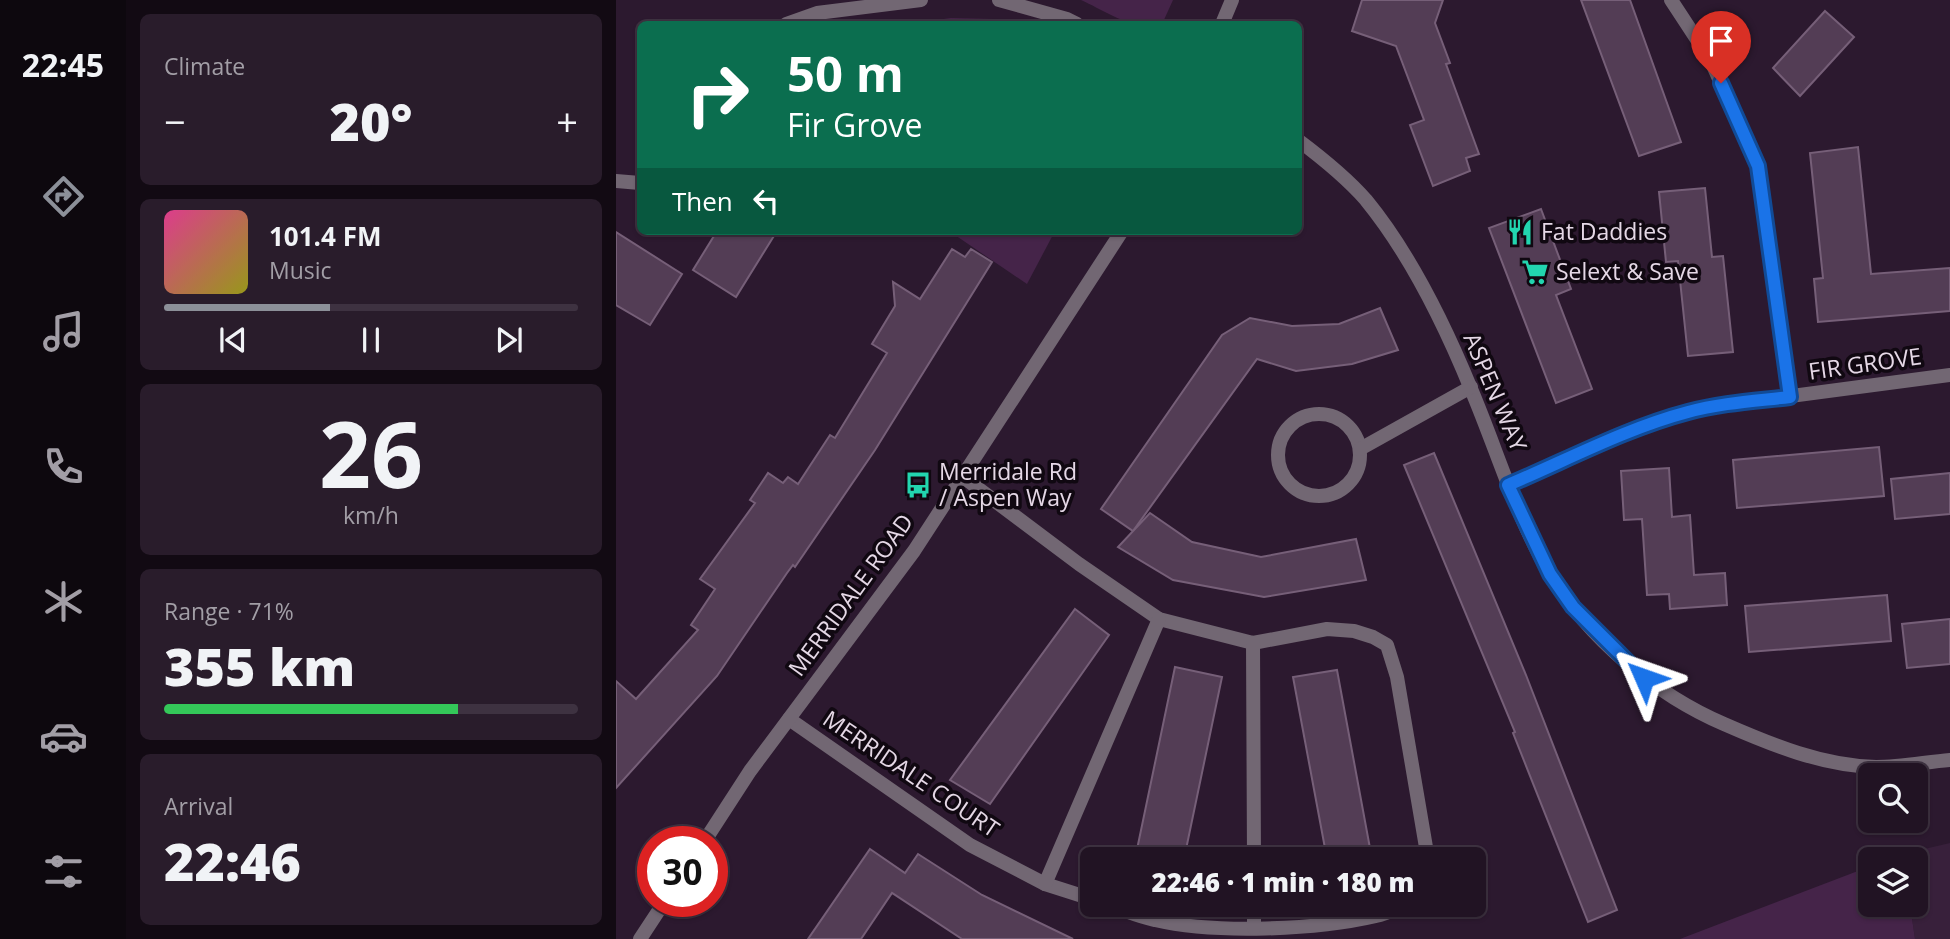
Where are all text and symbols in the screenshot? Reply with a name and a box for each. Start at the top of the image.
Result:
pin [1691,11,1751,83]
icon: arrive [1702,22,1740,60]
text: 50 m [787,40,904,106]
text: 22:45 [22,43,104,86]
icon: right [672,49,763,140]
text: Climate [164,50,245,82]
text: 20° [330,85,412,156]
text: − [164,95,186,147]
text: + [556,95,578,147]
text: Fir Grove [787,103,923,146]
icon: directions [39,172,88,221]
icon: left [747,182,785,220]
text: Then [672,183,733,219]
place label: Fat Daddies [1541,215,1667,247]
restaurant icon: Fat Daddies [1505,217,1535,247]
text: 101.4 FM [269,218,381,254]
text: Music [269,254,332,286]
place label: Selext & Save [1556,255,1699,287]
supermarket icon: Selext & Save [1520,257,1550,287]
icon: music [39,307,88,356]
icon: previous [214,321,252,359]
icon: pause [352,321,390,359]
icon: next [490,321,528,359]
street label: ASPEN WAY [1457,328,1535,456]
street label: FIR GROVE [1806,339,1923,387]
text: 26 [319,391,423,515]
icon: phone [39,442,88,491]
place label: Merridale Rd / Aspen Way [939,455,1077,513]
bus stop icon: Merridale Rd / Aspen Way [903,470,933,500]
text: km/h [343,499,399,531]
street label: MERRIDALE ROAD [780,507,920,682]
icon: climate [39,577,88,626]
text: Range · 71% [164,595,294,627]
text: 355 km [164,630,355,701]
position arrow [1607,641,1681,715]
street label: MERRIDALE COURT [817,702,1006,844]
icon: car [39,712,88,761]
map controls [1858,763,1928,917]
button: search [1858,763,1928,833]
text: Arrival [164,790,233,822]
text: 22:46 [164,825,301,896]
speed limit sign: 30 [637,826,728,917]
icon: filters [39,847,88,896]
button: layers [1858,847,1928,917]
text: 22:46 · 1 min · 180 m [1152,864,1414,900]

